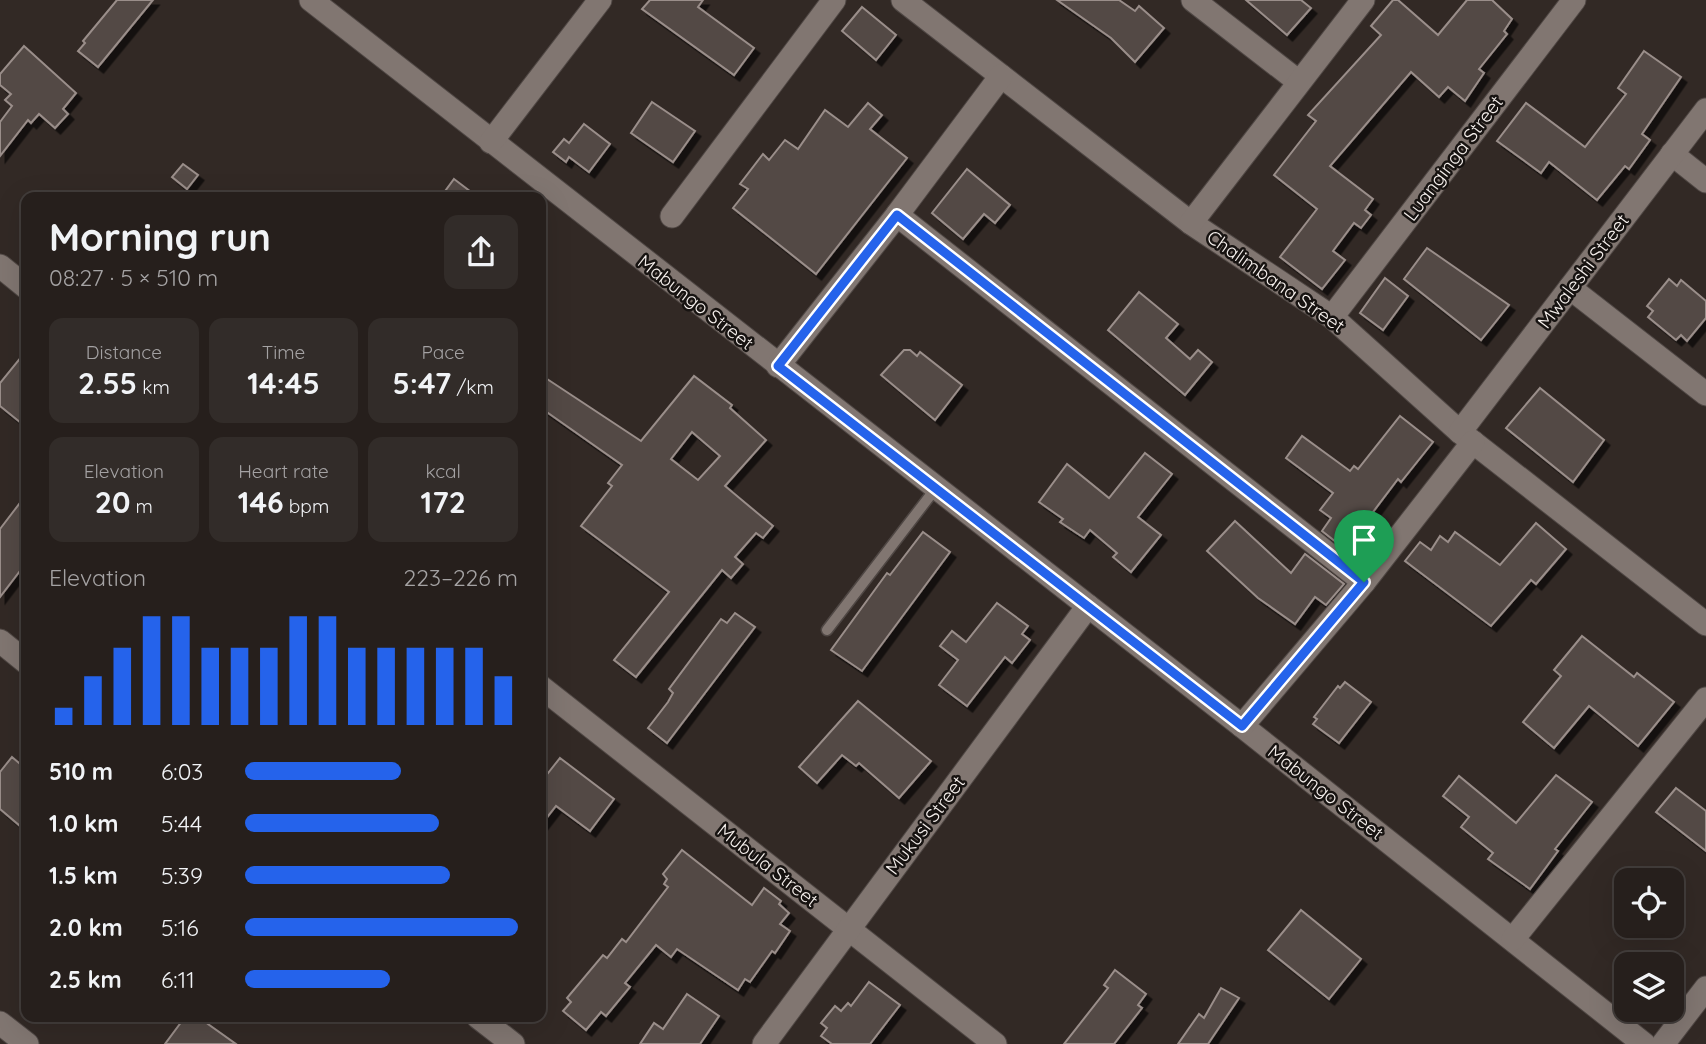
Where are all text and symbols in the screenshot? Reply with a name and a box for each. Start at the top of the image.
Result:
street label: Luanginga Street [1398,91,1508,225]
street label: Mwaleshi Street [1532,209,1634,333]
text: Morning run [49,213,271,261]
button: share [444,215,518,289]
street label: Chalimbana Street [1202,224,1350,338]
street label: Mabungo Street [633,249,759,355]
text: 08:27 · 5 × 510 m [49,263,218,292]
text: Distance [86,340,162,364]
text: Time [262,340,305,364]
text: Pace [422,340,465,364]
text: 2.55 [78,364,137,402]
text: 14:45 [247,364,320,402]
text: 5:47 [393,364,451,402]
text: km [137,375,170,399]
text: /km [451,375,494,399]
text: Elevation [84,459,164,483]
text: Heart rate [238,459,329,483]
text: kcal [425,459,461,483]
text: 20 [95,483,130,521]
text: 146 [238,483,284,521]
text: 172 [421,483,466,521]
text: m [130,494,153,518]
text: bpm [284,494,329,518]
pin [1334,510,1394,582]
icon: arrive [1345,521,1383,559]
text: Elevation [49,563,146,592]
text: 223–226 m [404,563,518,592]
street label: Mabungo Street [1263,739,1389,845]
text: 510 m [49,757,113,786]
text: 6:03 [161,757,203,786]
street label: Mukusi Street [880,771,970,879]
text: 1.0 km [49,809,119,838]
text: 5:44 [161,809,202,838]
street label: Mubula Street [713,818,823,912]
text: 1.5 km [49,861,118,890]
text: 5:39 [161,861,203,890]
map controls [1614,868,1684,1022]
button: locate [1614,868,1684,938]
text: 2.0 km [49,913,123,942]
text: 5:16 [161,913,199,942]
button: layers [1614,952,1684,1022]
text: 2.5 km [49,965,122,994]
text: 6:11 [161,965,195,994]

